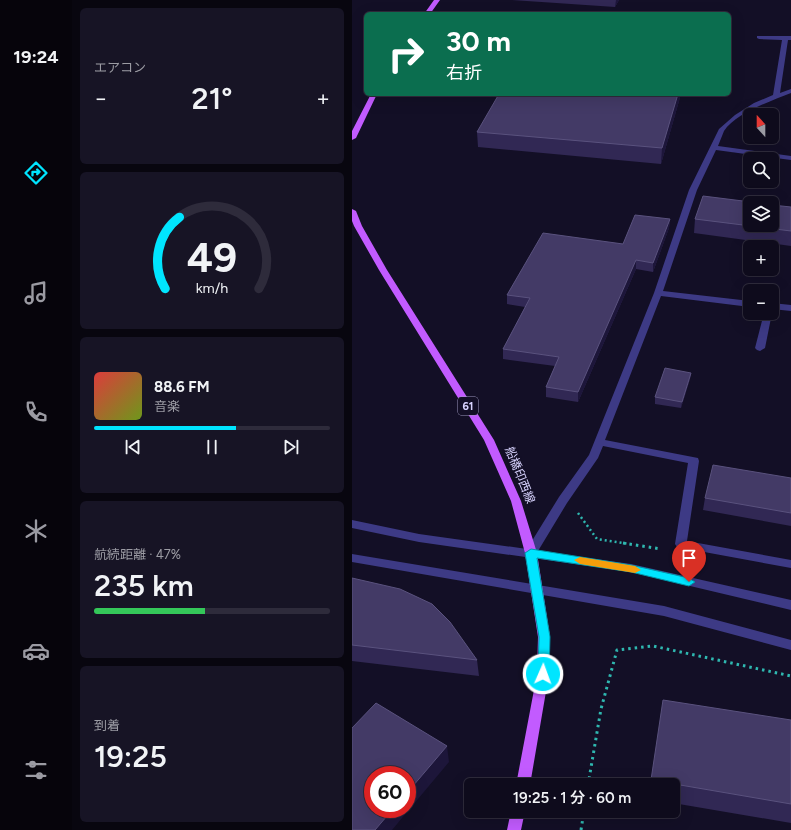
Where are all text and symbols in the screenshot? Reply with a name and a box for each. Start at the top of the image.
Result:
text: 30 m [446,24,511,58]
icon: right [380,28,432,80]
text: 19:24 [13,46,59,68]
text: エアコン [94,60,146,75]
text: 右折 [446,62,482,84]
text: 21° [192,80,232,117]
text: − [94,85,108,112]
text: + [316,85,330,112]
north arrow [743,108,779,144]
map controls [743,108,779,320]
button: search [743,152,779,188]
icon: directions [22,159,50,187]
button: layers [743,196,779,232]
text: 49 [187,231,237,281]
button: + [743,240,779,276]
text: km/h [196,278,228,296]
icon: music [22,279,50,307]
button: − [743,284,779,320]
text: 88.6 FM [154,378,210,396]
road number: 61 [458,397,478,415]
icon: phone [22,398,50,426]
text: 音楽 [154,399,180,414]
icon: previous [122,436,144,458]
icon: pause [201,436,223,458]
icon: next [280,436,302,458]
street label: 船橋印西線 [502,445,538,505]
icon: climate [22,517,50,545]
pin [672,541,706,582]
text: 航続距離 · 47% [94,547,181,562]
icon: arrive [678,547,700,569]
text: 235 km [94,567,194,604]
icon: car [22,637,50,665]
position arrow [522,653,564,695]
text: 到着 [94,718,120,733]
text: 19:25 [94,738,167,775]
icon: filters [22,756,50,784]
speed limit sign: 60 [364,766,416,818]
text: 19:25 · 1 分 · 60 m [513,789,631,807]

